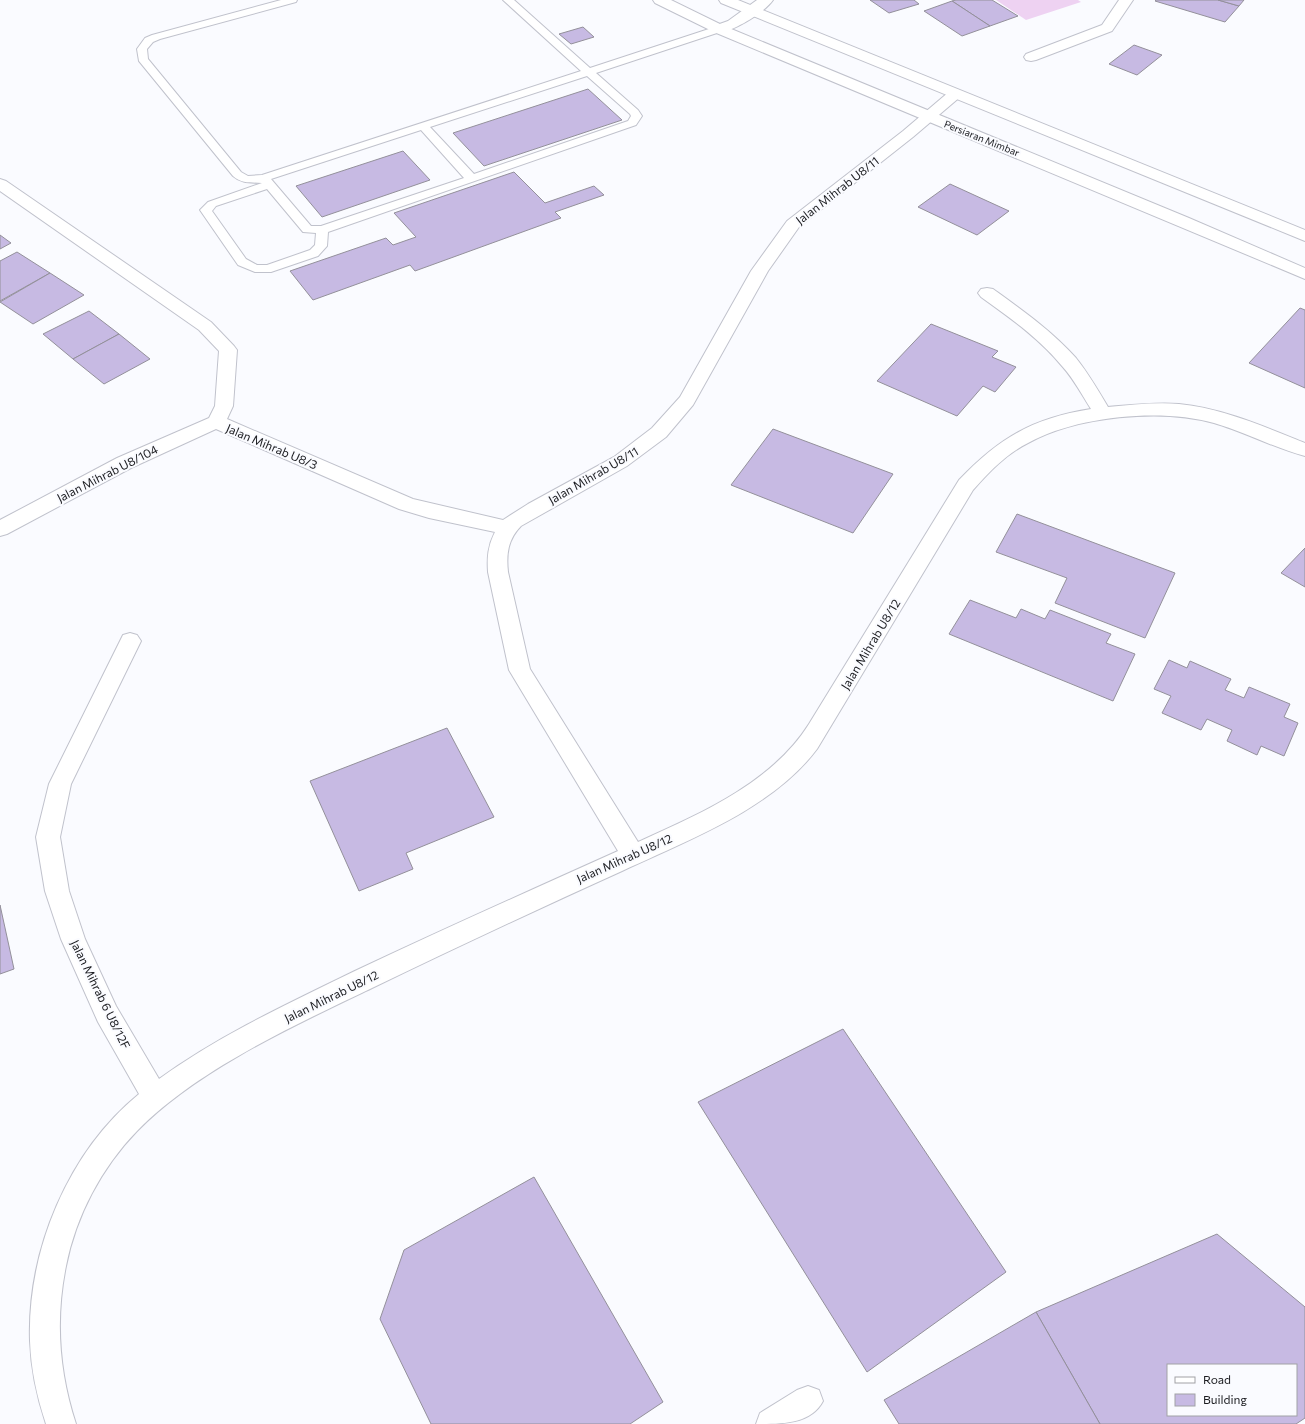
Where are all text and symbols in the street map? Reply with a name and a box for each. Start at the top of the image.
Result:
street label: Persiaran Mimbar [943,117,1021,159]
street label: Jalan Mihrab U8/11 [793,153,882,228]
street label: Jalan Mihrab U8/3 [224,420,320,473]
street label: Jalan Mihrab U8/104 [54,441,160,505]
street label: Jalan Mihrab U8/11 [546,444,641,507]
street label: Jalan Mihrab U8/12 [837,596,904,692]
street label: Jalan Mihrab U8/12 [574,831,675,886]
street label: Jalan Mihrab 6 U8/12F [68,937,134,1051]
street label: Jalan Mihrab U8/12 [282,967,381,1026]
legend [1167,1364,1297,1416]
text: Road [1203,1372,1231,1386]
text: Building [1203,1392,1247,1406]

